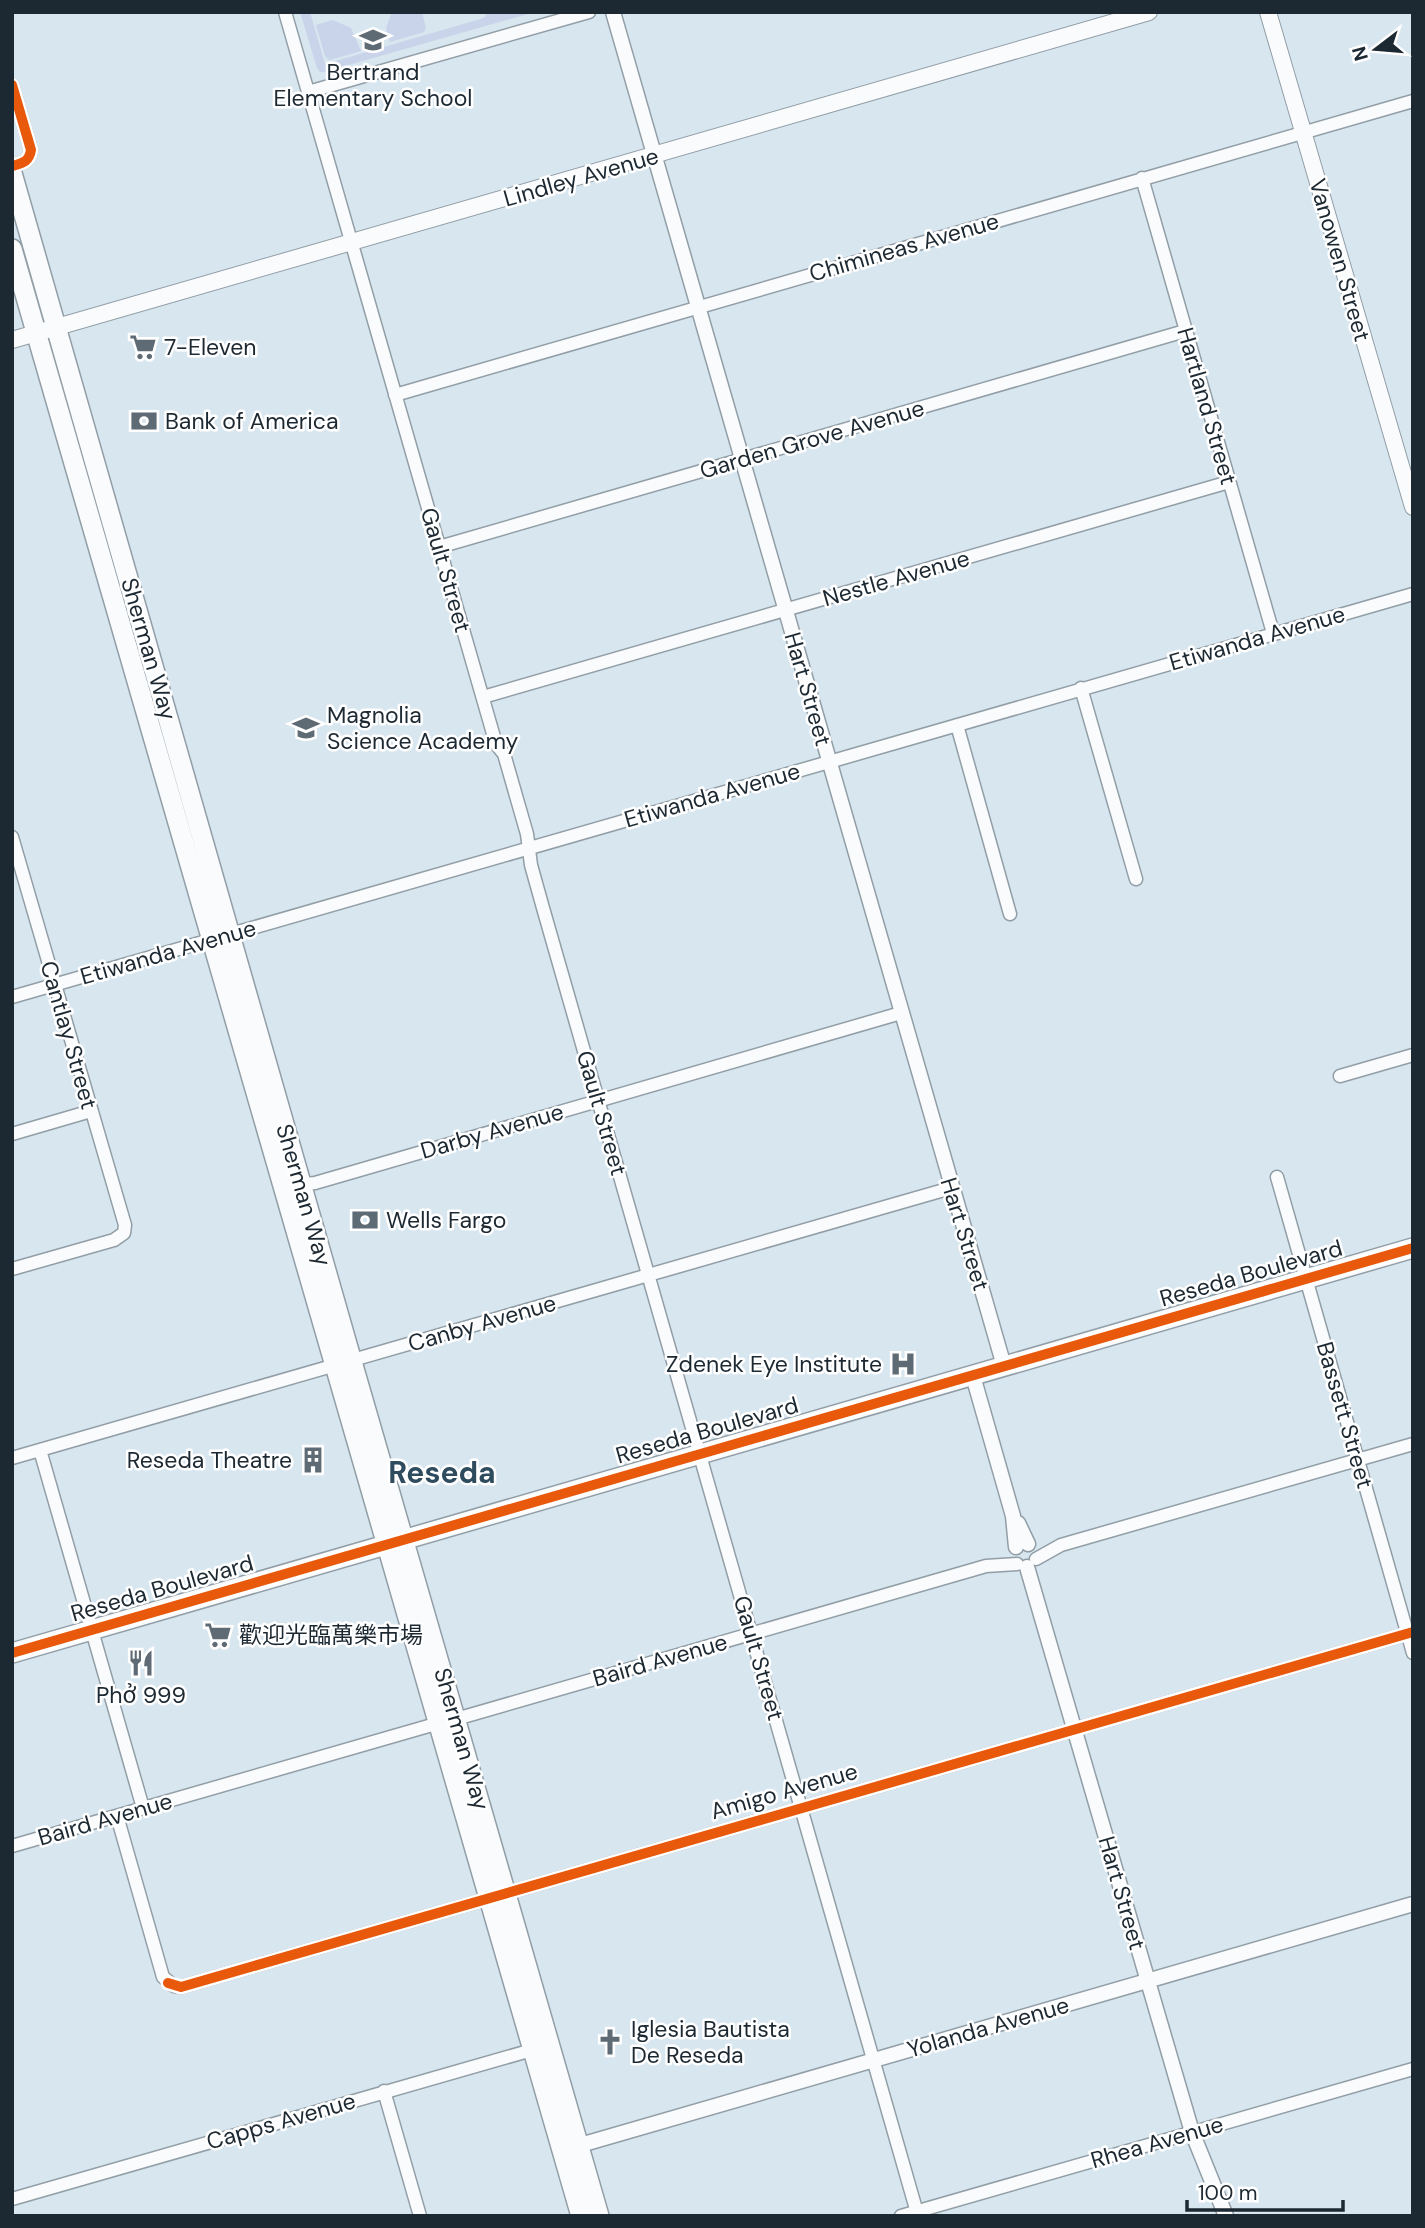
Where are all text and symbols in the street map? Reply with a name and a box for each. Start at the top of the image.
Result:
north arrow [1341,14,1411,84]
school or university icon: Bertrand Elementary School [358,25,388,55]
text: N [1346,43,1374,64]
place label: Bertrand Elementary School [273,57,473,113]
street label: Lindley Avenue [500,141,662,213]
street label: Vanowen Street [1302,175,1378,345]
street label: Chimineas Avenue [806,206,1002,288]
street label: Hartland Street [1170,324,1244,488]
supermarket icon: 7-Eleven [128,332,158,362]
place label: 7-Eleven [164,332,256,362]
street label: Garden Grove Avenue [696,393,928,485]
bank icon: Bank of America [129,406,159,436]
place label: Bank of America [165,406,338,436]
street label: Gault Street [414,504,478,636]
street label: Nestle Avenue [819,543,973,613]
street label: Sherman Way [114,574,184,724]
street label: Etiwanda Avenue [1166,599,1348,677]
street label: Hart Street [777,629,839,749]
place label: Magnolia Science Academy [327,700,519,756]
school or university icon: Magnolia Science Academy [291,713,321,743]
street label: Etiwanda Avenue [621,756,803,834]
street label: Etiwanda Avenue [77,913,259,991]
street label: Cantlay Street [34,958,104,1112]
street label: Gault Street [570,1047,634,1179]
street label: Darby Avenue [417,1096,567,1166]
street label: Sherman Way [269,1120,339,1270]
street label: Hart Street [934,1174,996,1294]
bank icon: Wells Fargo [350,1205,380,1235]
place label: Wells Fargo [386,1205,506,1235]
street label: Reseda Boulevard [1156,1233,1346,1313]
street label: Canby Avenue [404,1288,560,1358]
street label: Bassett Street [1310,1338,1380,1492]
place label: Zdenek Eye Institute [666,1349,882,1379]
hospital icon: Zdenek Eye Institute [888,1349,918,1379]
street label: Reseda Boulevard [612,1390,802,1470]
place label: Reseda Theatre [127,1445,292,1475]
building icon: Reseda Theatre [298,1445,328,1475]
district label: Reseda [388,1453,496,1492]
street label: Reseda Boulevard [67,1548,257,1628]
street label: Gault Street [727,1592,791,1724]
supermarket icon: 歡迎光臨萬樂市場 [203,1620,233,1650]
place label: 歡迎光臨萬樂市場 [239,1620,423,1650]
street label: Baird Avenue [589,1626,731,1694]
restaurant icon: Phở 999 [126,1648,156,1678]
street label: Sherman Way [427,1664,497,1814]
place label: Phở 999 [96,1680,186,1710]
street label: Amigo Avenue [707,1756,861,1826]
street label: Baird Avenue [34,1785,176,1853]
street label: Hart Street [1091,1833,1153,1953]
street label: Yolanda Avenue [904,1990,1072,2064]
place label: Iglesia Bautista De Reseda [631,2014,790,2070]
church icon: Iglesia Bautista De Reseda [595,2027,625,2057]
street label: Capps Avenue [203,2085,359,2157]
street label: Rhea Avenue [1087,2109,1227,2175]
scale bar [1187,2168,1343,2212]
text: 100 m [1198,2179,1258,2207]

